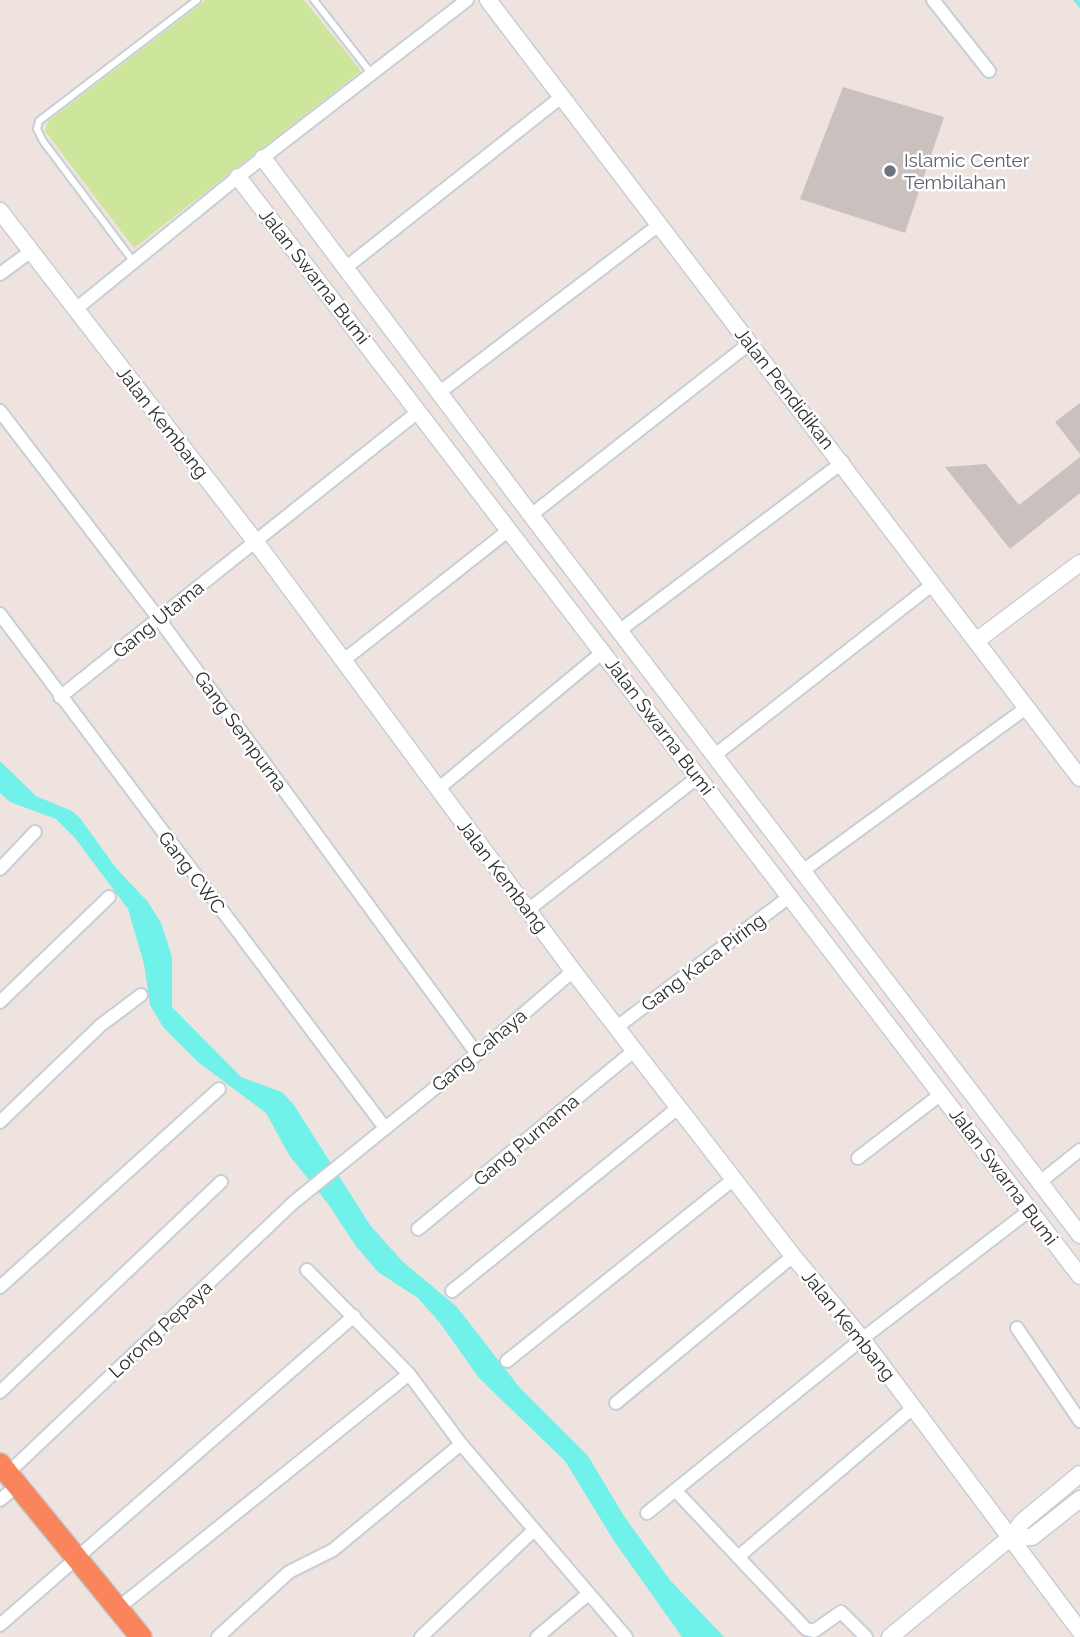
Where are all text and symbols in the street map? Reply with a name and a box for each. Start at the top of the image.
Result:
place label: Islamic Center Tembilahan [904,149,1030,193]
marker: Islamic Center Tembilahan [882,163,898,179]
street label: Jalan Swarna Bumi [255,204,375,348]
street label: Jalan Pendidikan [731,323,839,453]
street label: Jalan Kembang [112,362,214,482]
street label: Gang Utama [108,576,208,662]
street label: Jalan Swarna Bumi [601,653,719,799]
street label: Gang Sempurna [190,667,292,795]
street label: Jalan Kembang [453,815,553,937]
street label: Gang CWC [154,827,230,917]
street label: Gang Kaca Piring [637,908,769,1016]
street label: Gang Cahaya [427,1004,531,1096]
street label: Gang Purnama [469,1090,583,1190]
street label: Jalan Swarna Bumi [945,1103,1063,1249]
street label: Jalan Kembang [798,1265,900,1385]
street label: Lorong Pepaya [104,1276,216,1382]

